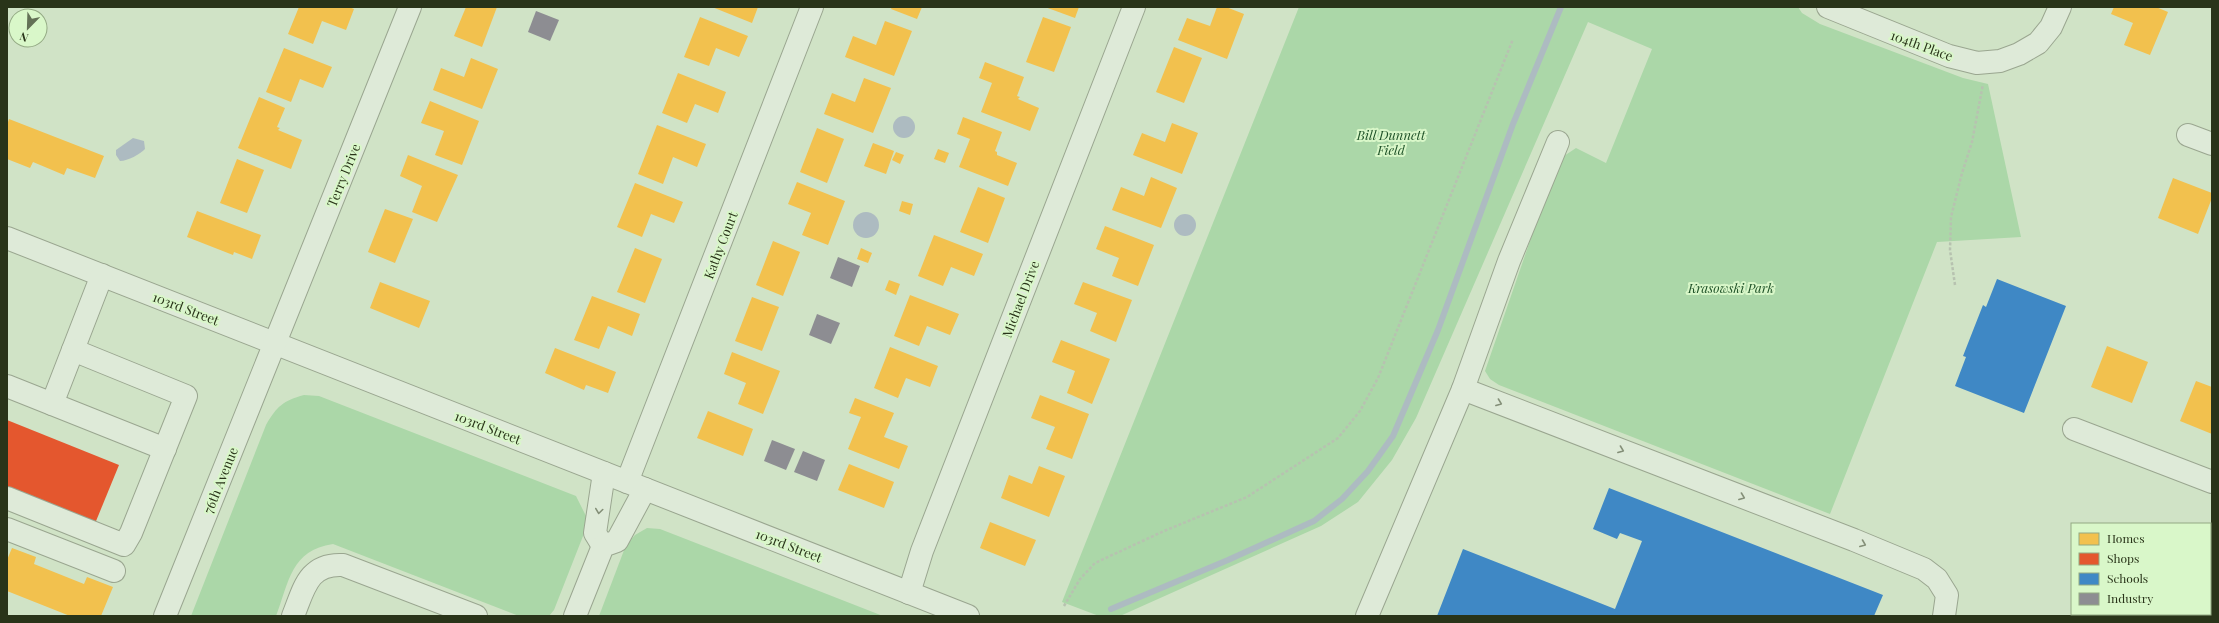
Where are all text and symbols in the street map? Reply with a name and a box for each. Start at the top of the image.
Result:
north arrow [8,8,48,48]
street label: 104th Place [1889,26,1956,64]
text: N [17,29,30,46]
park label: Bill Dunnett Field [1356,126,1426,158]
street label: Terry Drive [323,140,364,209]
street label: Kathy Court [699,209,741,281]
street label: Michael Drive [998,258,1043,340]
park label: Krasowski Park [1687,279,1774,296]
street label: 103rd Street [150,288,222,329]
one-way arrow [1496,399,1503,407]
street label: 103rd Street [452,407,524,448]
street label: 76th Avenue [199,444,241,516]
one-way arrow [1617,446,1624,454]
one-way arrow [1739,493,1746,501]
one-way arrow [595,507,604,514]
legend [2071,523,2211,615]
street label: 103rd Street [753,525,825,566]
text: Homes [2107,530,2145,546]
one-way arrow [1859,539,1867,547]
text: Shops [2107,550,2139,566]
text: Schools [2107,570,2148,586]
text: Industry [2107,590,2153,606]

